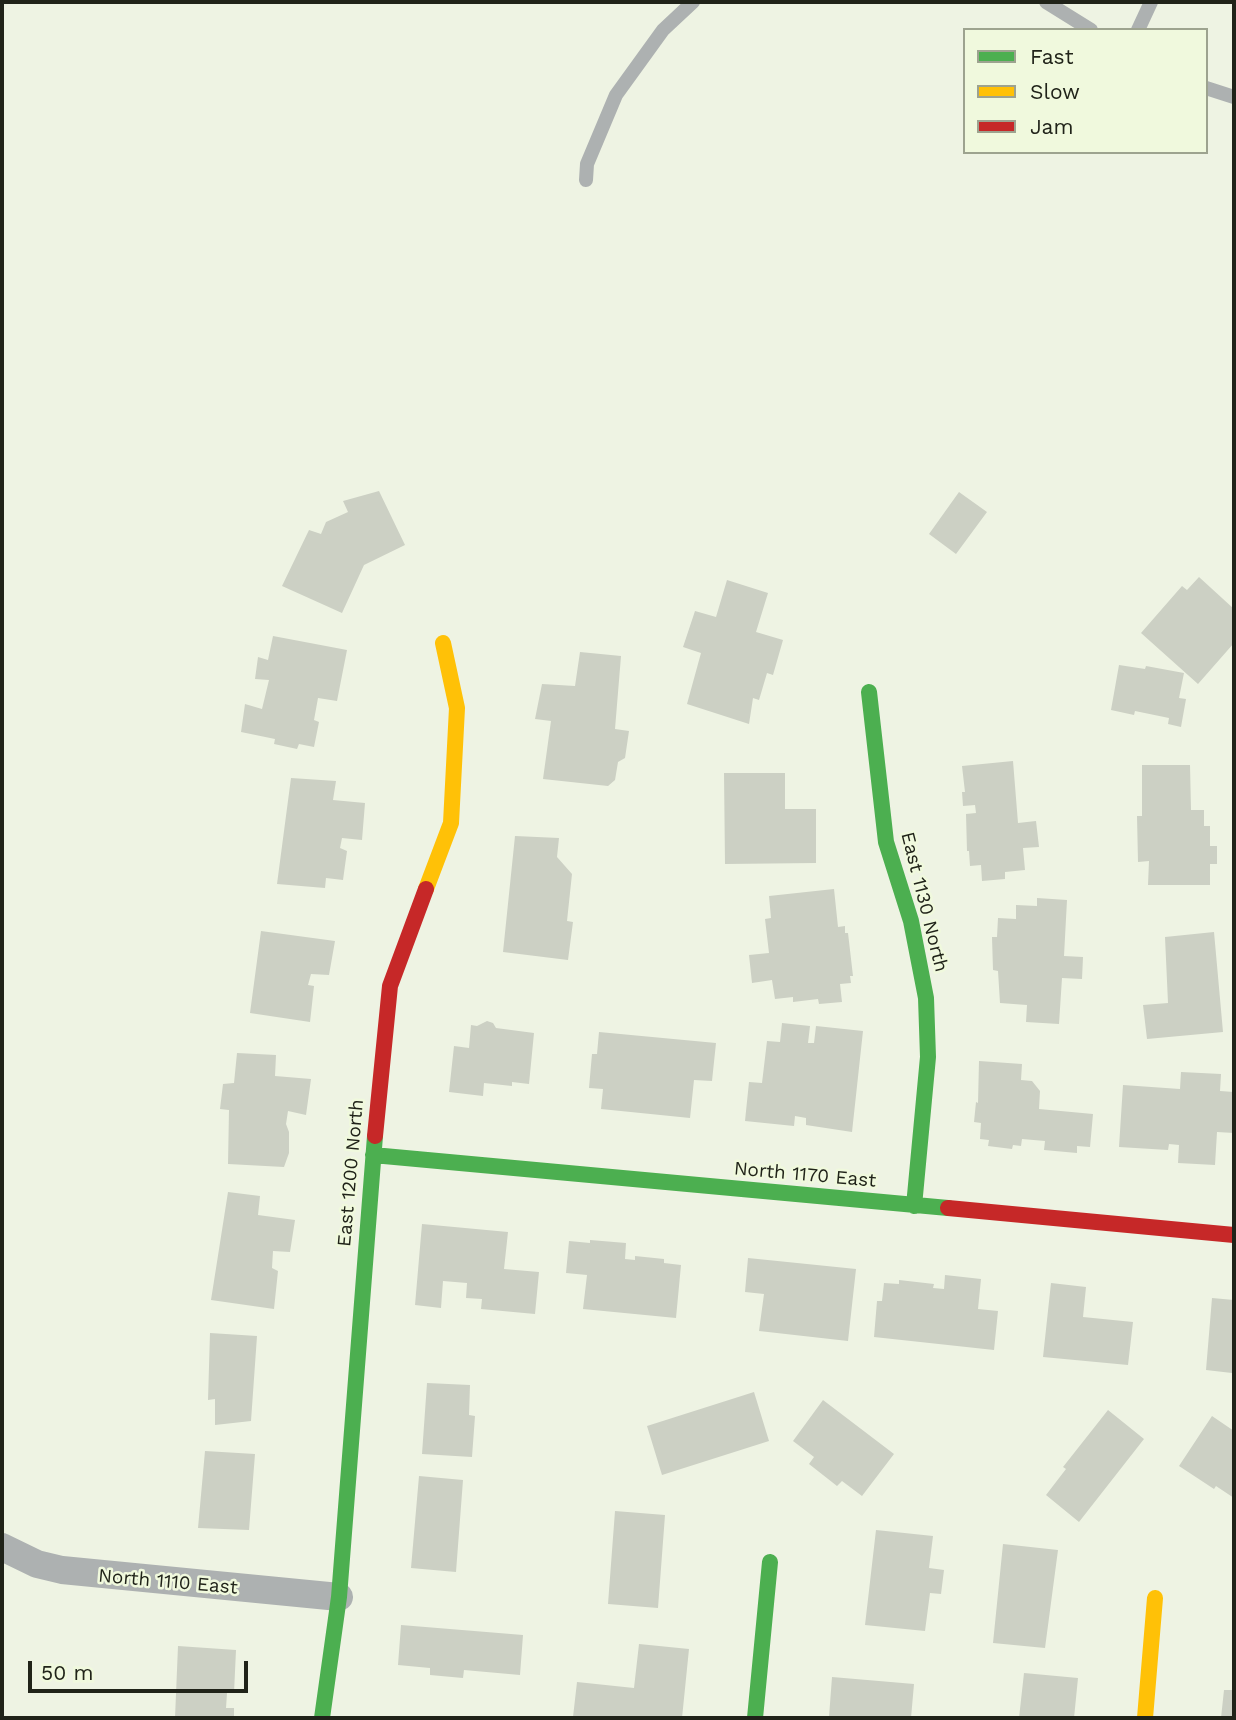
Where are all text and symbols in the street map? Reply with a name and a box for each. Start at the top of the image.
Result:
legend [963,28,1208,154]
text: Fast [1030,44,1074,69]
text: Slow [1030,79,1080,104]
text: Jam [1030,114,1073,139]
street label: East 1130 North [896,830,952,974]
street label: East 1200 North [333,1098,369,1248]
street label: North 1170 East [733,1157,877,1193]
street label: North 1110 East [97,1565,239,1599]
scale bar [32,1646,252,1690]
text: 50 m [41,1660,93,1685]

